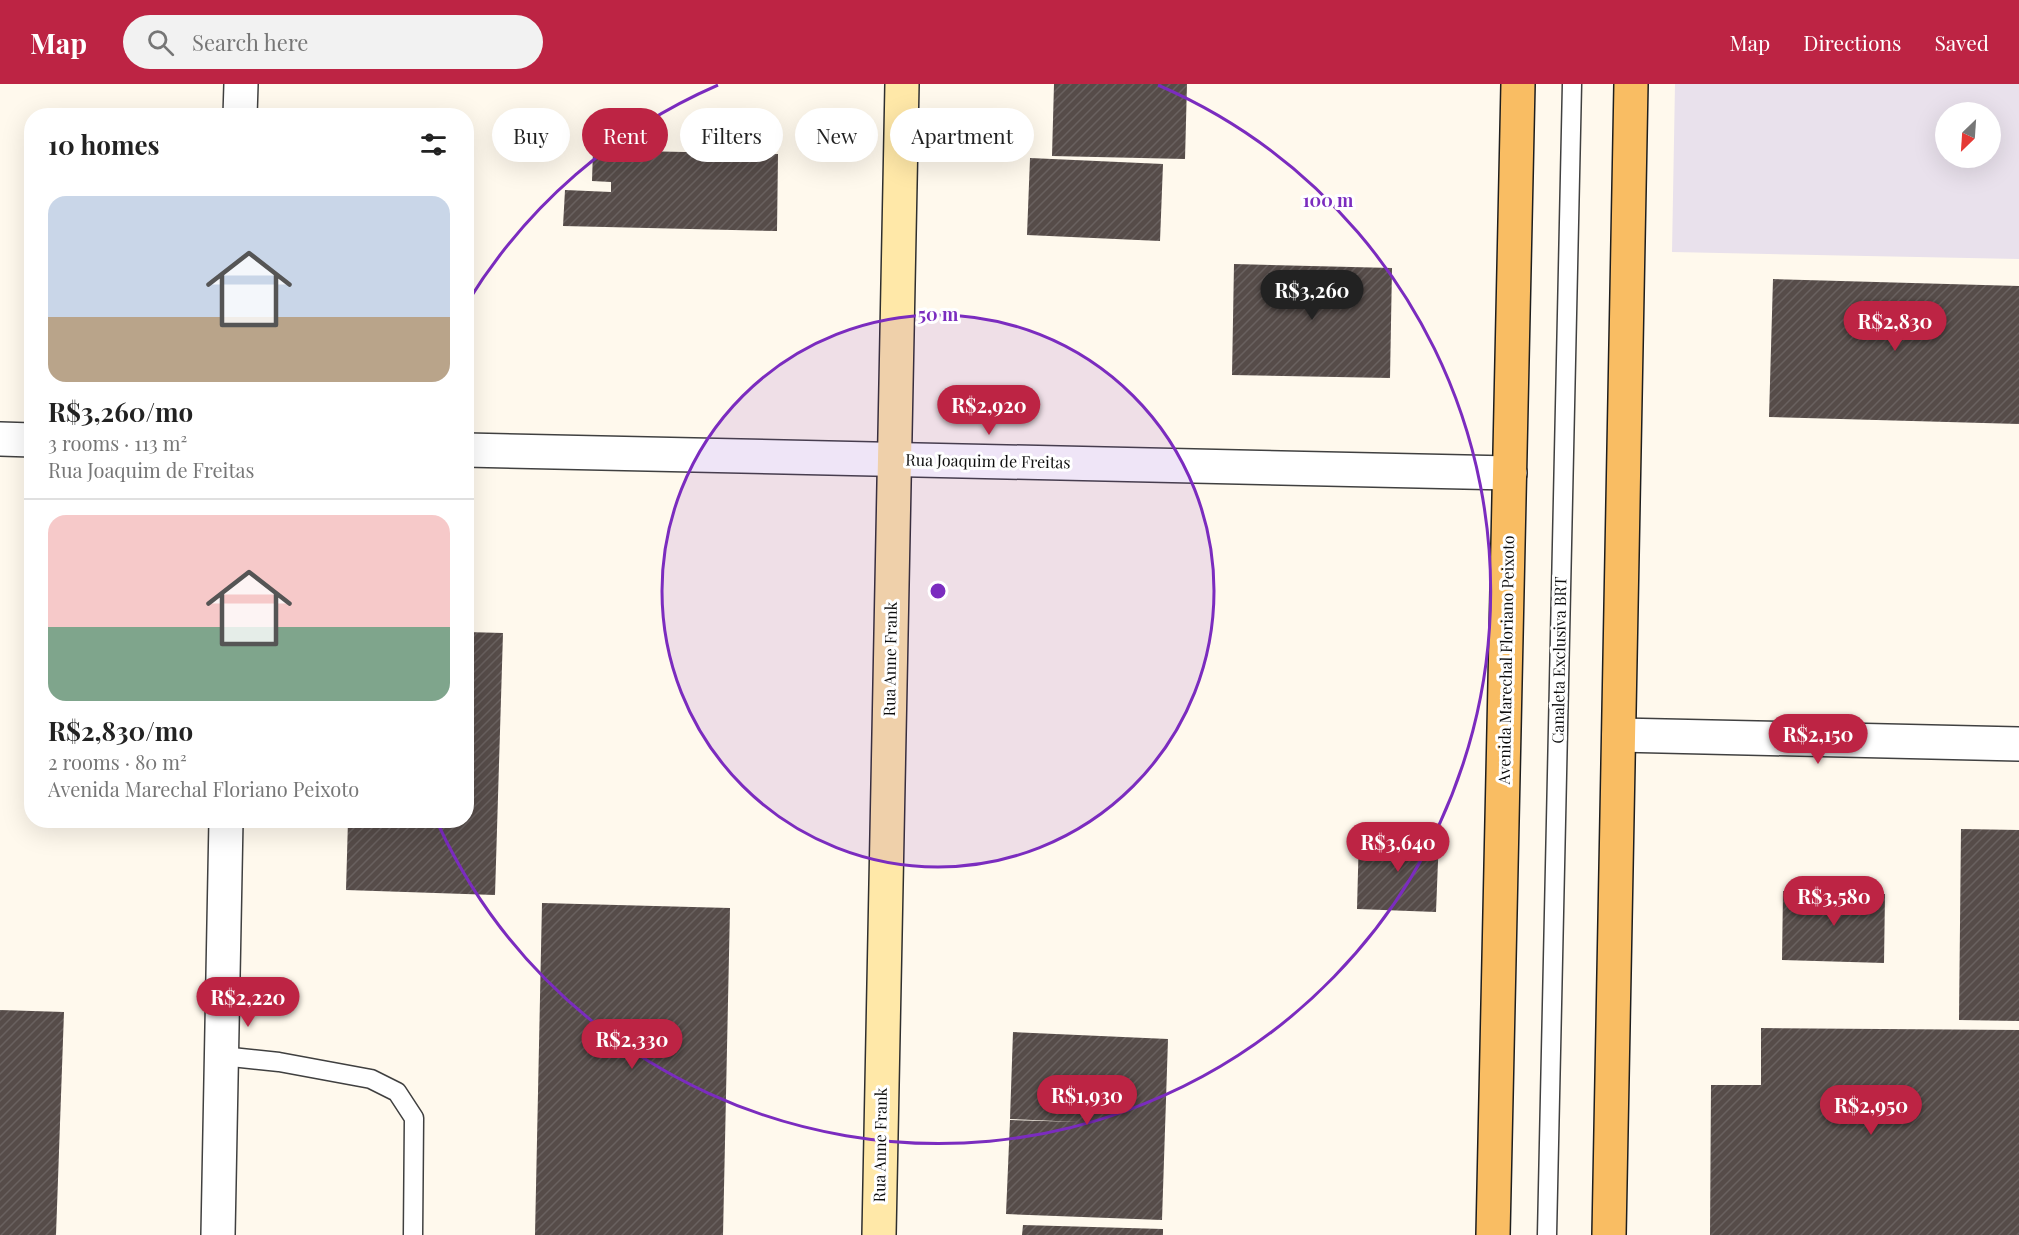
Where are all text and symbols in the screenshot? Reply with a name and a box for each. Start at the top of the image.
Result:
search box [123,15,543,69]
text: Map [30,24,87,61]
icon: search [144,26,177,59]
text: Search here [192,27,308,57]
text: Map [1729,28,1770,56]
text: Directions [1803,28,1901,56]
text: Saved [1934,28,1989,56]
north arrow [1935,102,2001,168]
map controls [1935,102,2001,168]
chip: Buy [492,108,570,162]
chip: Rent [582,108,668,162]
chip: Filters [680,108,783,162]
chip: New [795,108,878,162]
chip: Apartment [890,108,1034,162]
text: 10 homes [48,127,160,162]
icon: filters [417,128,450,161]
text: 100 m [1303,188,1354,212]
icon: home [195,235,303,343]
pin: R$3,260 [1257,270,1367,321]
text: R$3,260 [1275,276,1350,303]
pin: R$2,830 [1840,301,1950,352]
text: 50 m [918,302,959,326]
text: R$2,830 [1858,307,1932,334]
pin: R$2,920 [934,385,1044,436]
text: R$2,920 [951,391,1027,418]
text: R$3,260/mo [48,394,193,429]
text: 3 rooms · 113 m² [48,429,187,456]
street label: Rua Joaquim de Freitas [905,449,1071,472]
text: Rua Joaquim de Freitas [48,456,254,483]
street label: Avenida Marechal Floriano Peixoto [1493,535,1518,786]
icon: home [195,554,303,662]
street label: Canaleta Exclusiva BRT [1547,576,1570,744]
centre of rings [928,581,948,601]
street label: Rua Anne Frank [878,601,901,717]
text: R$2,830/mo [48,713,193,748]
pin: R$2,150 [1763,714,1873,765]
text: R$2,150 [1783,720,1853,747]
text: 2 rooms · 80 m² [48,748,187,775]
text: Avenida Marechal Floriano Peixoto [48,775,359,802]
pin: R$3,640 [1343,822,1453,873]
text: R$3,640 [1360,828,1436,855]
pin: R$3,580 [1779,876,1889,927]
text: R$3,580 [1797,882,1871,909]
pin: R$2,220 [193,977,303,1028]
text: R$2,220 [210,983,286,1010]
pin: R$2,330 [577,1019,687,1070]
text: R$2,330 [596,1025,668,1052]
pin: R$1,930 [1032,1075,1142,1126]
text: R$1,930 [1051,1081,1123,1108]
pin: R$2,950 [1816,1085,1926,1136]
street label: Rua Anne Frank [868,1087,891,1203]
text: R$2,950 [1834,1091,1908,1118]

